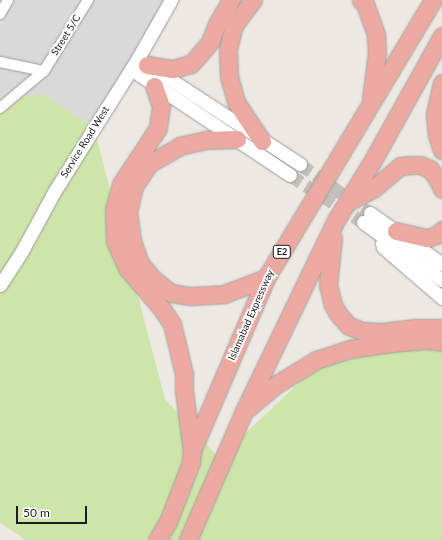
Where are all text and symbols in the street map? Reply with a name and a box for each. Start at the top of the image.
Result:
street label: Street 5/C [49,12,83,58]
street label: Service Road West [58,104,112,180]
road number: E2 [272,245,292,259]
street label: Islamabad Expressway [226,268,276,362]
scale bar [18,498,89,524]
text: 50 m [23,505,50,520]

